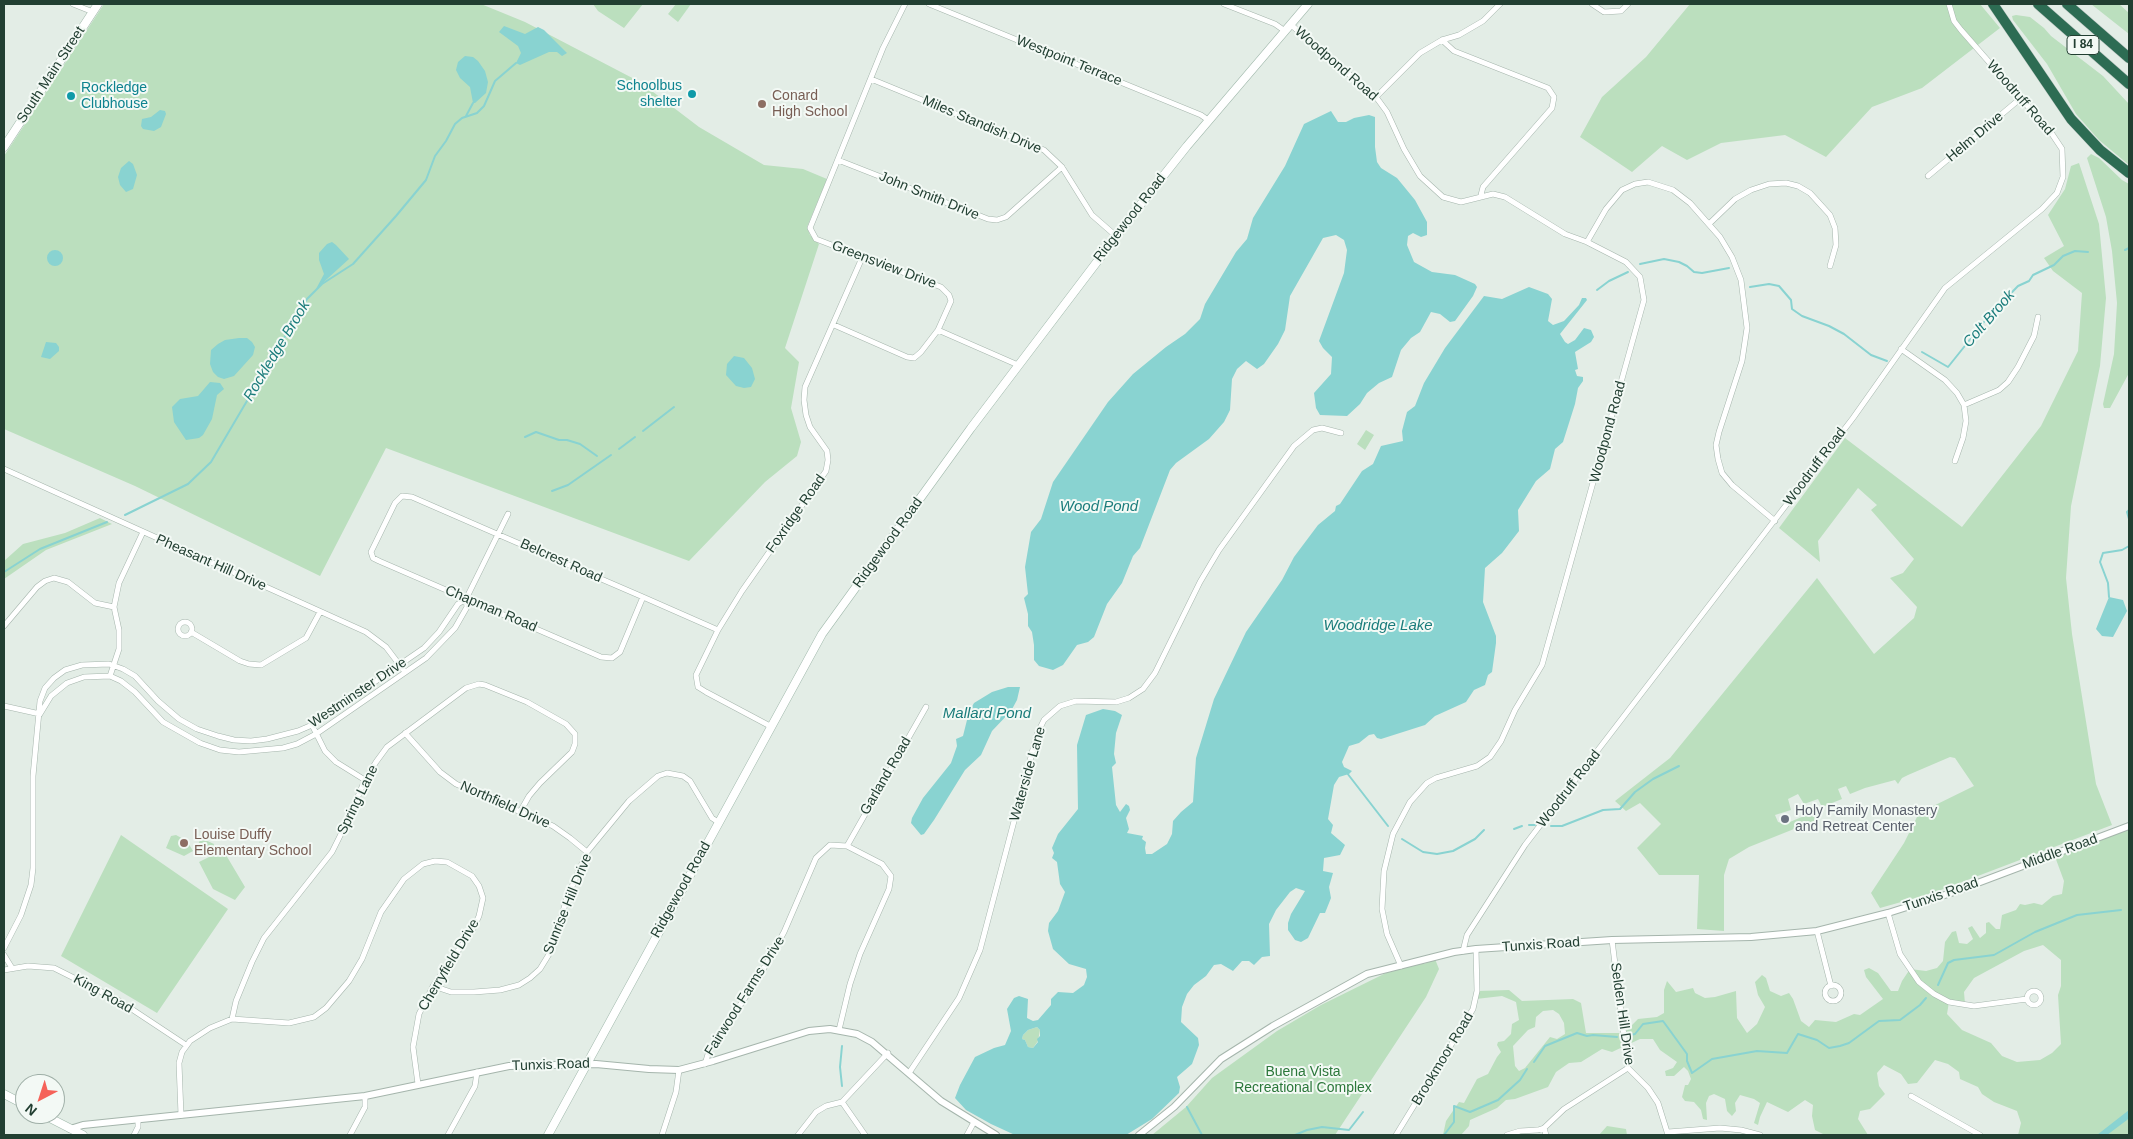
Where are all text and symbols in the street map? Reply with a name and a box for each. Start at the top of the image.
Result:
street label: South Main Street [13,23,89,127]
street label: Woodpond Road [1291,23,1381,105]
street label: Westpoint Terrace [1014,32,1124,90]
road number: I 84 [2067,36,2099,54]
street label: Woodruff Road [1983,57,2057,139]
place label: Schoolbus shelter [617,78,682,110]
place label: Rockledge Clubhouse [81,80,148,112]
marker: Schoolbus shelter [686,88,698,100]
place label: Conard High School [772,88,847,120]
marker: Rockledge Clubhouse [65,90,77,102]
street label: Miles Standish Drive [920,92,1044,158]
marker: Conard High School [756,98,768,110]
street label: Helm Drive [1943,108,2007,166]
street label: John Smith Drive [876,168,982,224]
street label: Ridgewood Road [1090,171,1170,265]
street label: Greensview Drive [829,237,939,293]
water label: Colt Brook [1959,287,2019,351]
water label: Rockledge Brook [240,297,314,405]
street label: Woodpond Road [1586,379,1630,485]
street label: Woodruff Road [1780,425,1850,509]
street label: Foxridge Road [763,472,829,556]
street label: Ridgewood Road [850,495,926,591]
water label: Wood Pond [1060,498,1138,516]
street label: Pheasant Hill Drive [153,531,269,595]
street label: Belcrest Road [517,535,605,587]
street label: Chapman Road [443,582,539,636]
water label: Woodridge Lake [1323,617,1433,635]
street label: Westminster Drive [306,654,410,732]
water label: Mallard Pond [943,705,1031,723]
street label: Waterside Lane [1006,725,1050,823]
street label: Garland Road [857,734,915,818]
street label: Woodruff Road [1534,747,1604,831]
street label: Spring Lane [334,762,382,838]
street label: Northfield Drive [458,778,552,832]
place label: Holy Family Monastery and Retreat Center [1795,803,1937,836]
marker: Holy Family Monastery and Retreat Center [1779,813,1791,825]
place label: Louise Duffy Elementary School [194,827,312,860]
street label: Middle Road [2020,831,2100,873]
marker: Louise Duffy Elementary School [178,837,190,849]
street label: Ridgewood Road [648,839,714,941]
street label: Sunrise Hill Drive [540,851,596,957]
street label: Tunxis Road [1901,874,1981,916]
street label: Cherryfield Drive [415,916,483,1014]
street label: Fairwood Farms Drive [701,933,789,1059]
street label: Tunxis Road [1501,934,1581,956]
street label: Selden Hill Drive [1606,962,1638,1066]
street label: King Road [70,971,136,1017]
street label: Brookmoor Road [1409,1009,1477,1109]
street label: Tunxis Road [512,1055,590,1075]
park label: Buena Vista Recreational Complex [1234,1064,1372,1096]
north arrow [15,1074,65,1124]
text: N [22,1100,40,1119]

